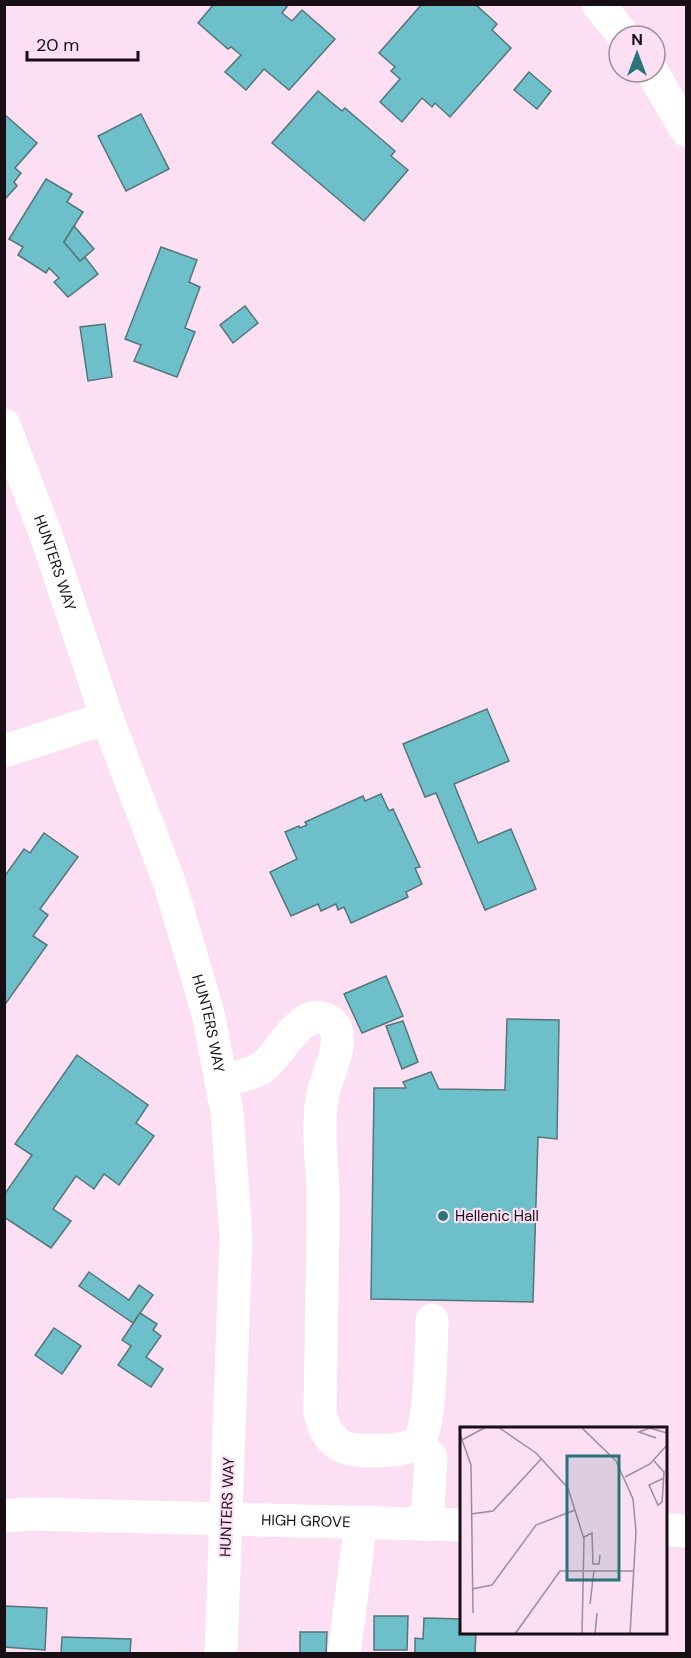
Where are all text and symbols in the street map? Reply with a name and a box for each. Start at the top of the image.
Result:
scale bar [27,24,138,62]
north arrow [607,24,667,84]
text: N [631,29,643,50]
text: 20 m [36,33,79,57]
street label: HUNTERS WAY [29,512,81,614]
street label: HUNTERS WAY [187,972,229,1074]
place label: Hellenic Hall [455,1206,539,1226]
marker: Hellenic Hall [436,1209,450,1223]
inset map [460,1427,667,1634]
street label: HUNTERS WAY [215,1456,239,1557]
street label: HIGH GROVE [261,1510,351,1532]

